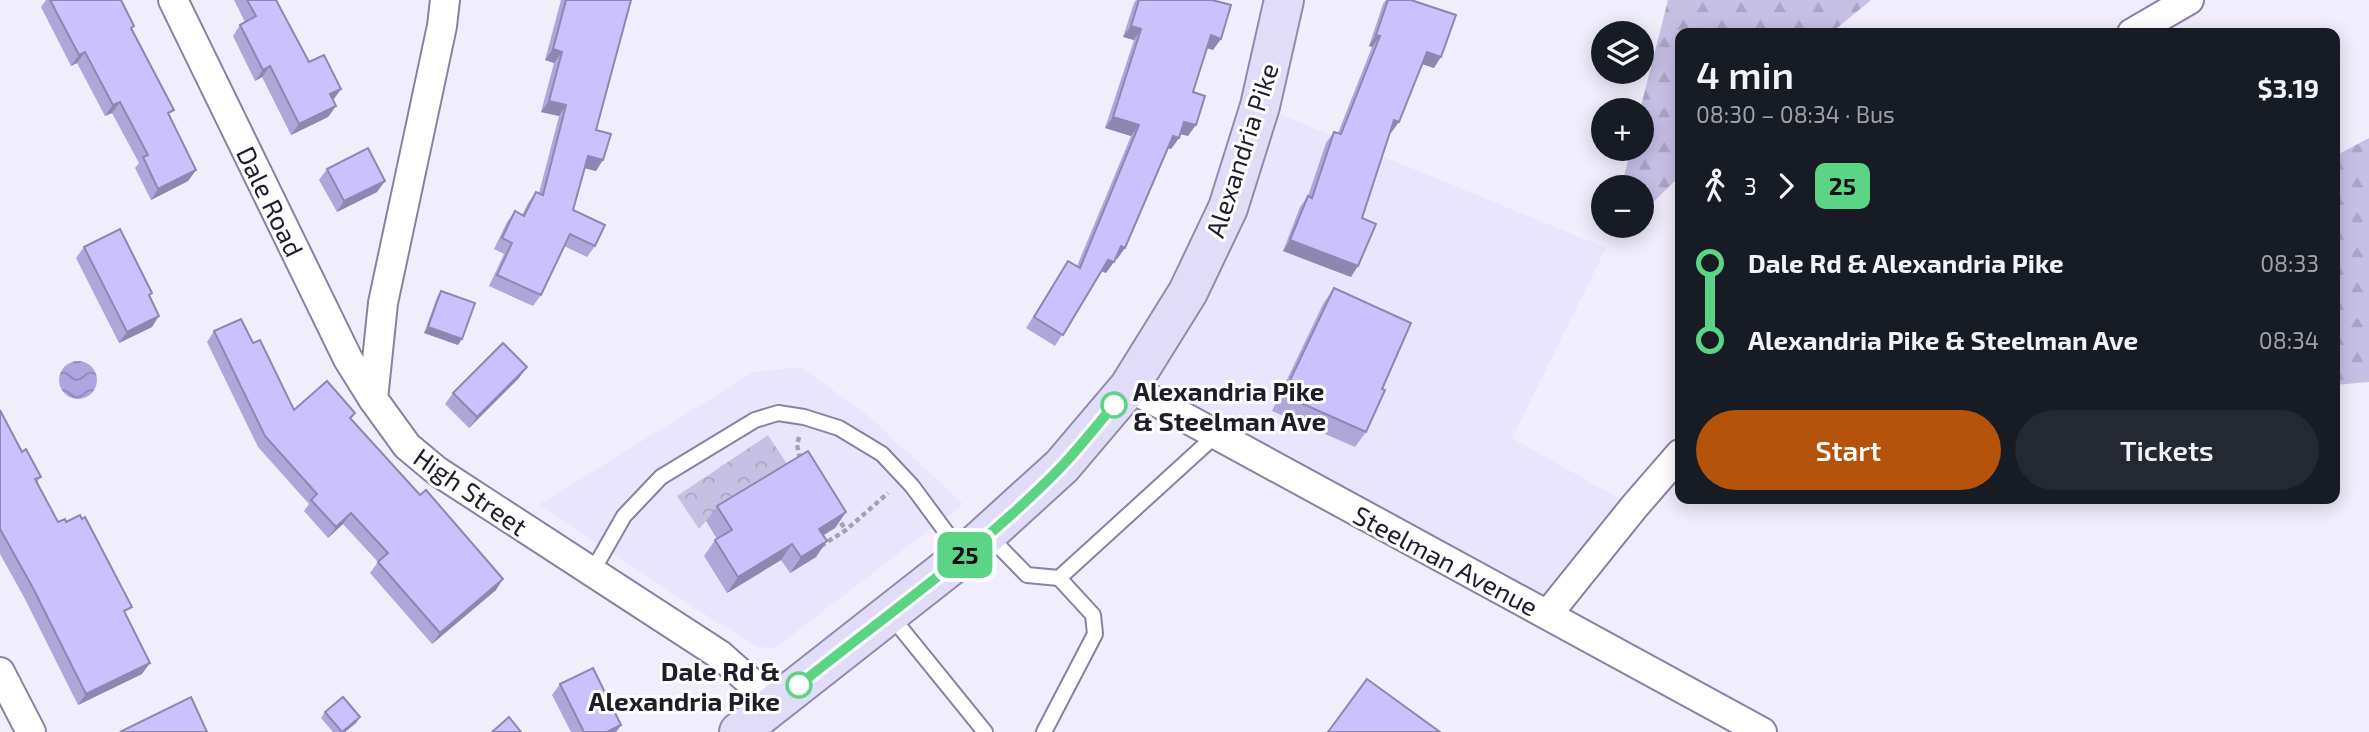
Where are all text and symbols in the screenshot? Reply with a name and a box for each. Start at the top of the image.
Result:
map controls [1591,21,1654,238]
button: layers [1591,21,1654,84]
text: 4 min [1696,51,1794,97]
street label: Alexandria Pike [1198,59,1284,241]
text: $3.19 [2257,72,2319,103]
button: + [1591,98,1654,161]
text: 08:30 – 08:34 · Bus [1696,100,1895,128]
street label: Dale Road [231,141,311,261]
icon: walk [1696,167,1734,205]
icon: forward [1767,167,1805,205]
text: 25 [1829,171,1856,200]
text: 3 [1744,172,1757,200]
button: − [1591,175,1654,238]
text: Dale Rd & Alexandria Pike [1748,247,2064,278]
text: 08:33 [2260,249,2319,277]
text: Alexandria Pike & Steelman Ave [1748,324,2138,355]
text: 08:34 [2259,326,2319,354]
place label: Alexandria Pike & Steelman Ave [1133,375,1326,436]
marker: Alexandria Pike & Steelman Ave [1101,392,1127,418]
button: Start [1696,410,2001,490]
button: Tickets [2015,410,2319,490]
street label: High Street [408,441,534,541]
street label: Steelman Avenue [1348,498,1544,622]
line badge: 25 [934,532,996,578]
text: 25 [951,540,979,569]
place label: Dale Rd & Alexandria Pike [589,655,780,716]
marker: Dale Rd & Alexandria Pike [786,672,812,698]

